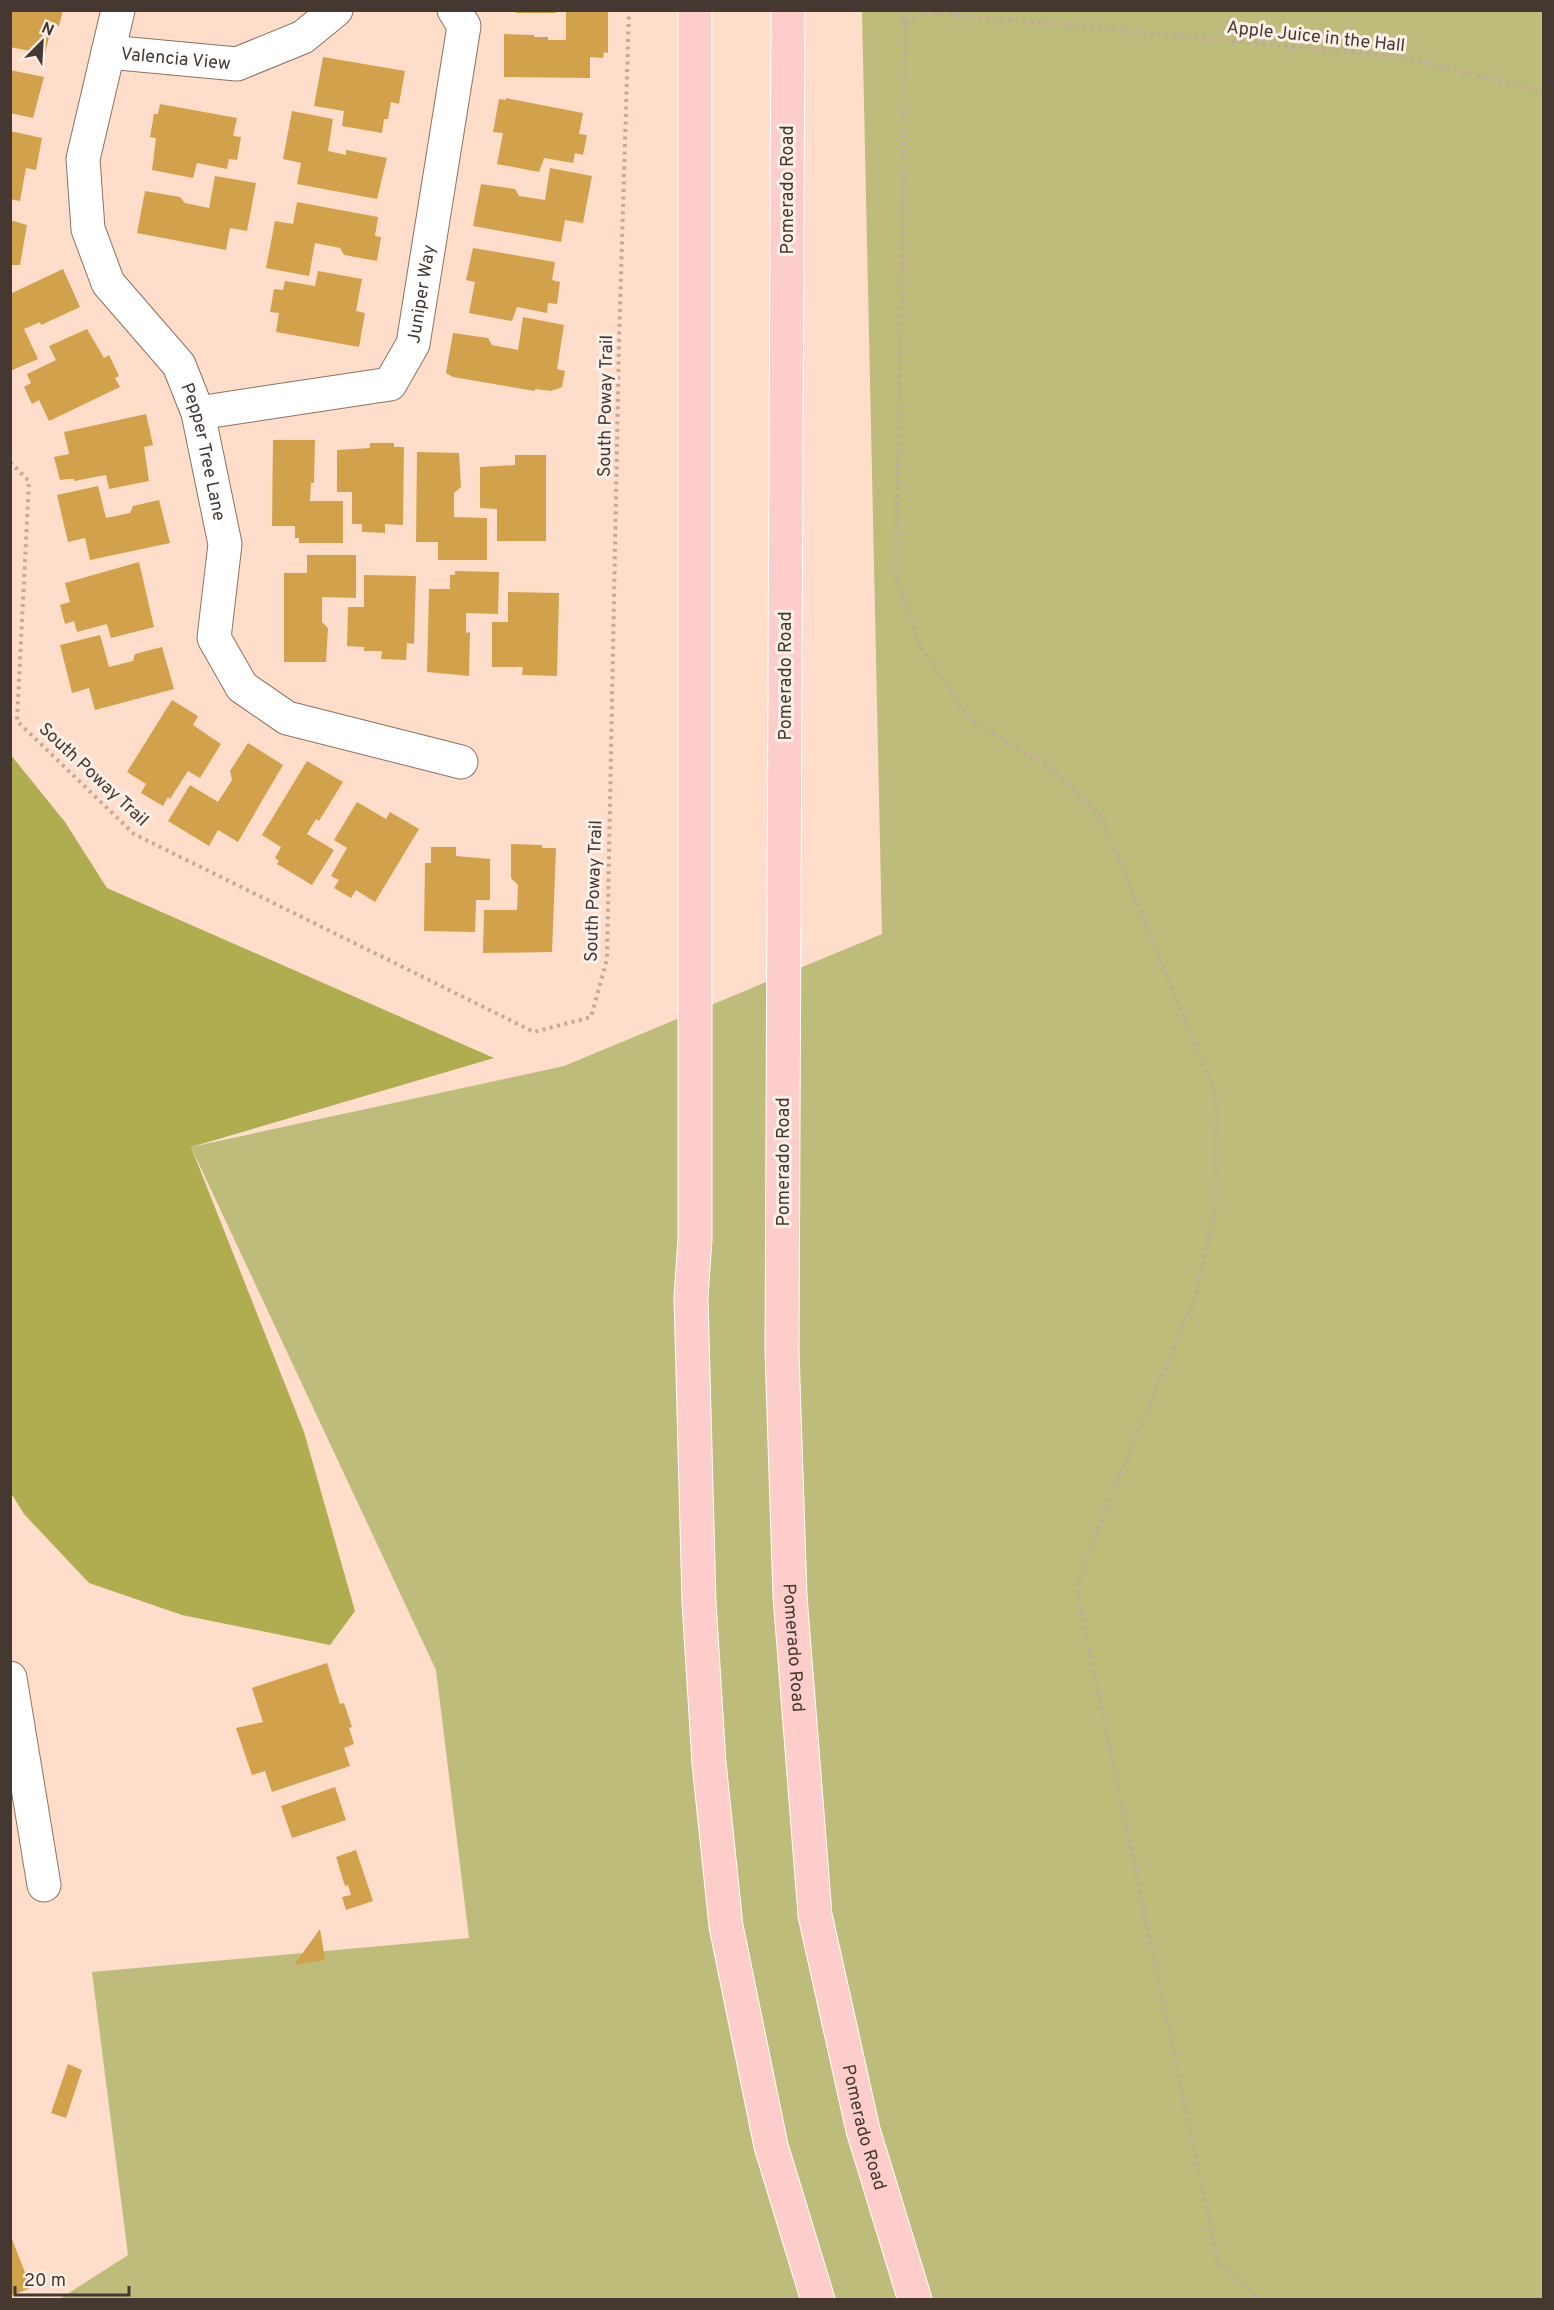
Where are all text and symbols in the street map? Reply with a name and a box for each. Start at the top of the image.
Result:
north arrow [12,12,72,72]
street label: Apple Juice in the Hall [1225,17,1406,58]
text: N [38,19,57,42]
street label: Valencia View [120,43,232,76]
street label: Pomerado Road [777,125,800,255]
street label: Juniper Way [403,243,442,345]
street label: South Poway Trail [594,335,619,477]
street label: Pepper Tree Lane [174,380,230,523]
street label: Pomerado Road [775,611,798,741]
street label: South Poway Trail [33,718,153,832]
street label: South Poway Trail [581,820,608,963]
street label: Pomerado Road [773,1097,796,1227]
street label: Pomerado Road [777,1583,809,1713]
street label: Pomerado Road [836,2062,891,2193]
scale bar [15,2259,129,2297]
text: 20 m [24,2270,66,2293]

